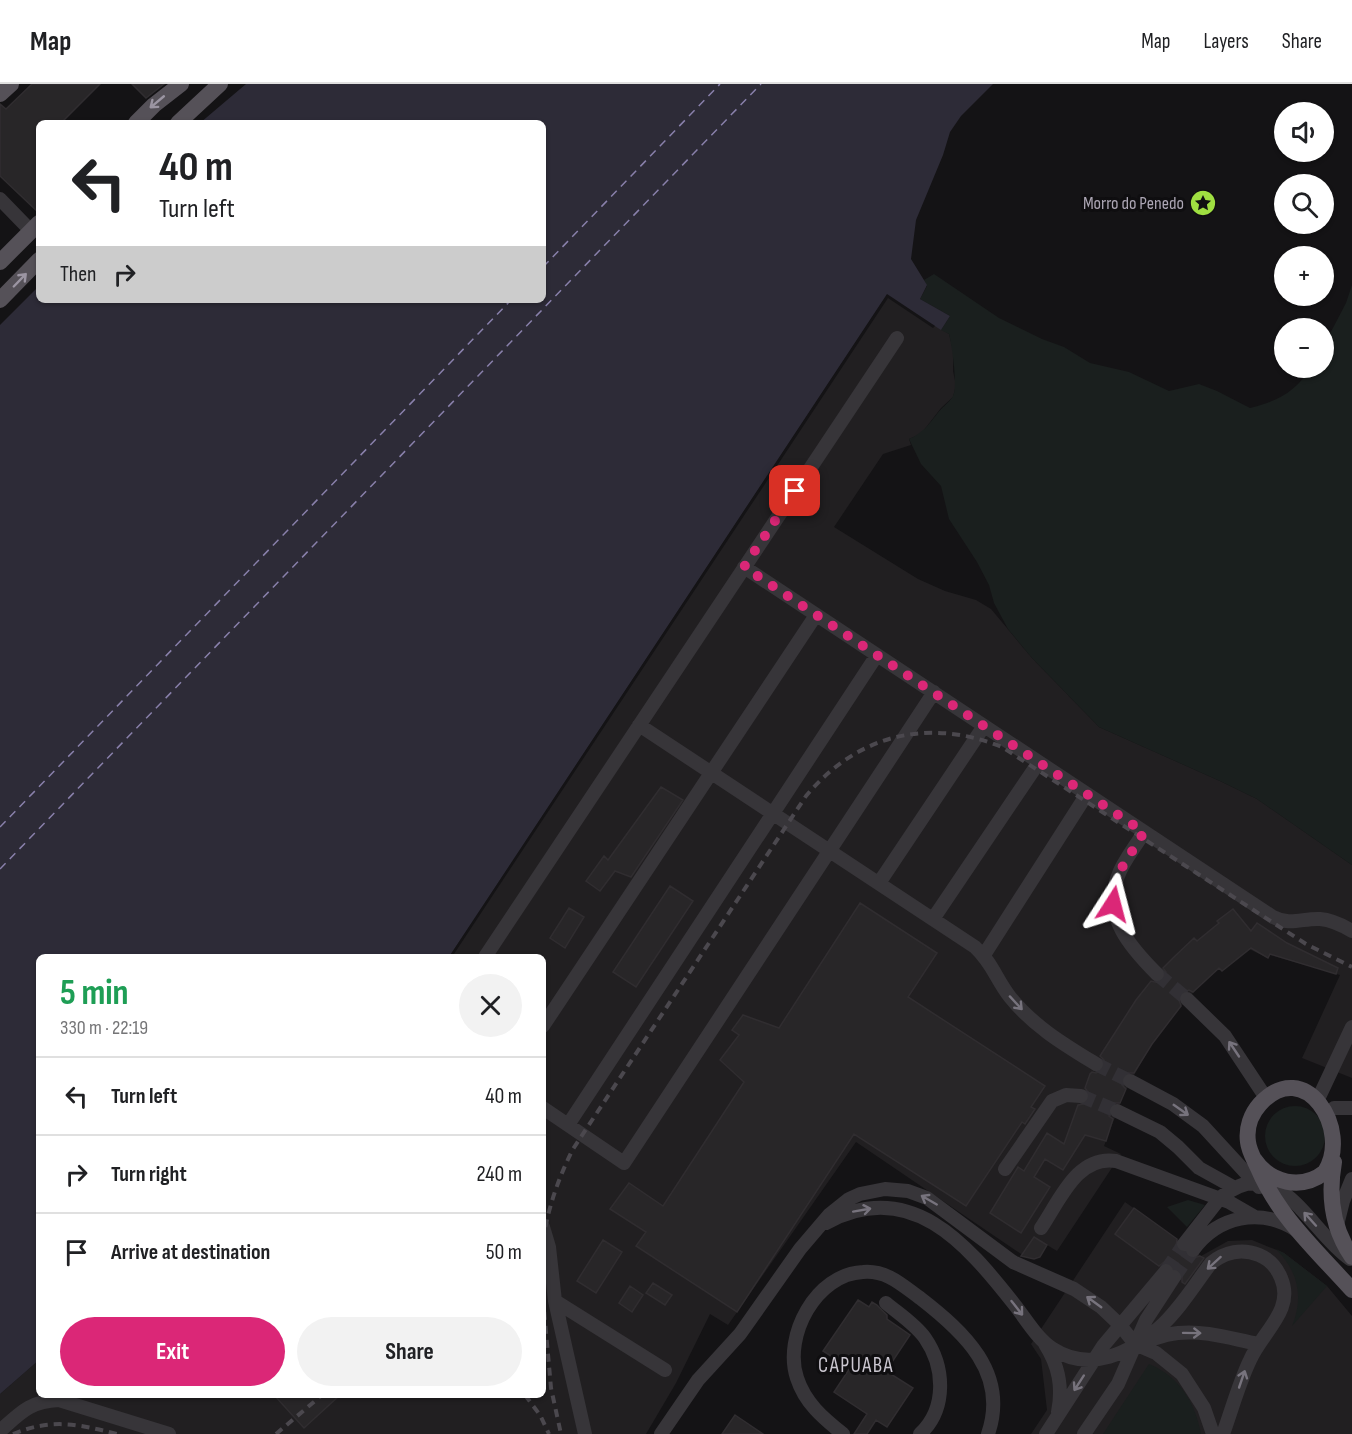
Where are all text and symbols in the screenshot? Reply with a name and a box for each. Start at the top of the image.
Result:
text: Map [30,25,71,58]
text: Map [1141,29,1170,54]
text: Layers [1203,29,1249,54]
text: Share [1282,29,1322,54]
one-way arrow [149,96,165,109]
map controls [1274,102,1334,378]
button: sound [1274,102,1334,162]
text: 40 m [159,142,233,193]
icon: left [60,144,138,222]
button: search [1274,174,1334,234]
place icon: Morro do Penedo [1188,188,1218,218]
text: Turn left [159,193,235,225]
place label: Morro do Penedo [1083,193,1184,214]
button: + [1274,246,1334,306]
icon: right [108,258,141,291]
text: Then [60,261,96,288]
one-way arrow [12,272,27,287]
button: − [1274,318,1334,378]
pin [769,465,820,516]
icon: arrive [778,474,811,507]
position arrow [1081,872,1145,936]
text: 5 min [60,972,129,1015]
button: close [459,974,522,1037]
one-way arrow [1009,996,1023,1011]
text: 330 m · 22:19 [60,1016,148,1040]
one-way arrow [1228,1042,1240,1058]
icon: left [60,1080,93,1113]
text: Turn left [111,1083,177,1110]
text: 40 m [485,1083,522,1110]
one-way arrow [1173,1104,1189,1116]
icon: right [60,1158,93,1191]
text: Turn right [111,1161,187,1188]
text: 240 m [476,1161,522,1188]
one-way arrow [921,1194,938,1206]
one-way arrow [852,1204,871,1215]
one-way arrow [1303,1212,1317,1227]
icon: arrive [60,1236,93,1269]
text: Arrive at destination [111,1239,270,1266]
text: 50 m [486,1239,522,1266]
one-way arrow [1206,1256,1221,1270]
one-way arrow [1087,1296,1103,1309]
one-way arrow [1011,1300,1024,1316]
button: Exit [60,1317,285,1386]
button: Share [297,1317,522,1386]
one-way arrow [1182,1327,1202,1338]
district label: CAPUABA [818,1353,894,1378]
one-way arrow [1238,1370,1249,1389]
one-way arrow [1073,1375,1085,1391]

